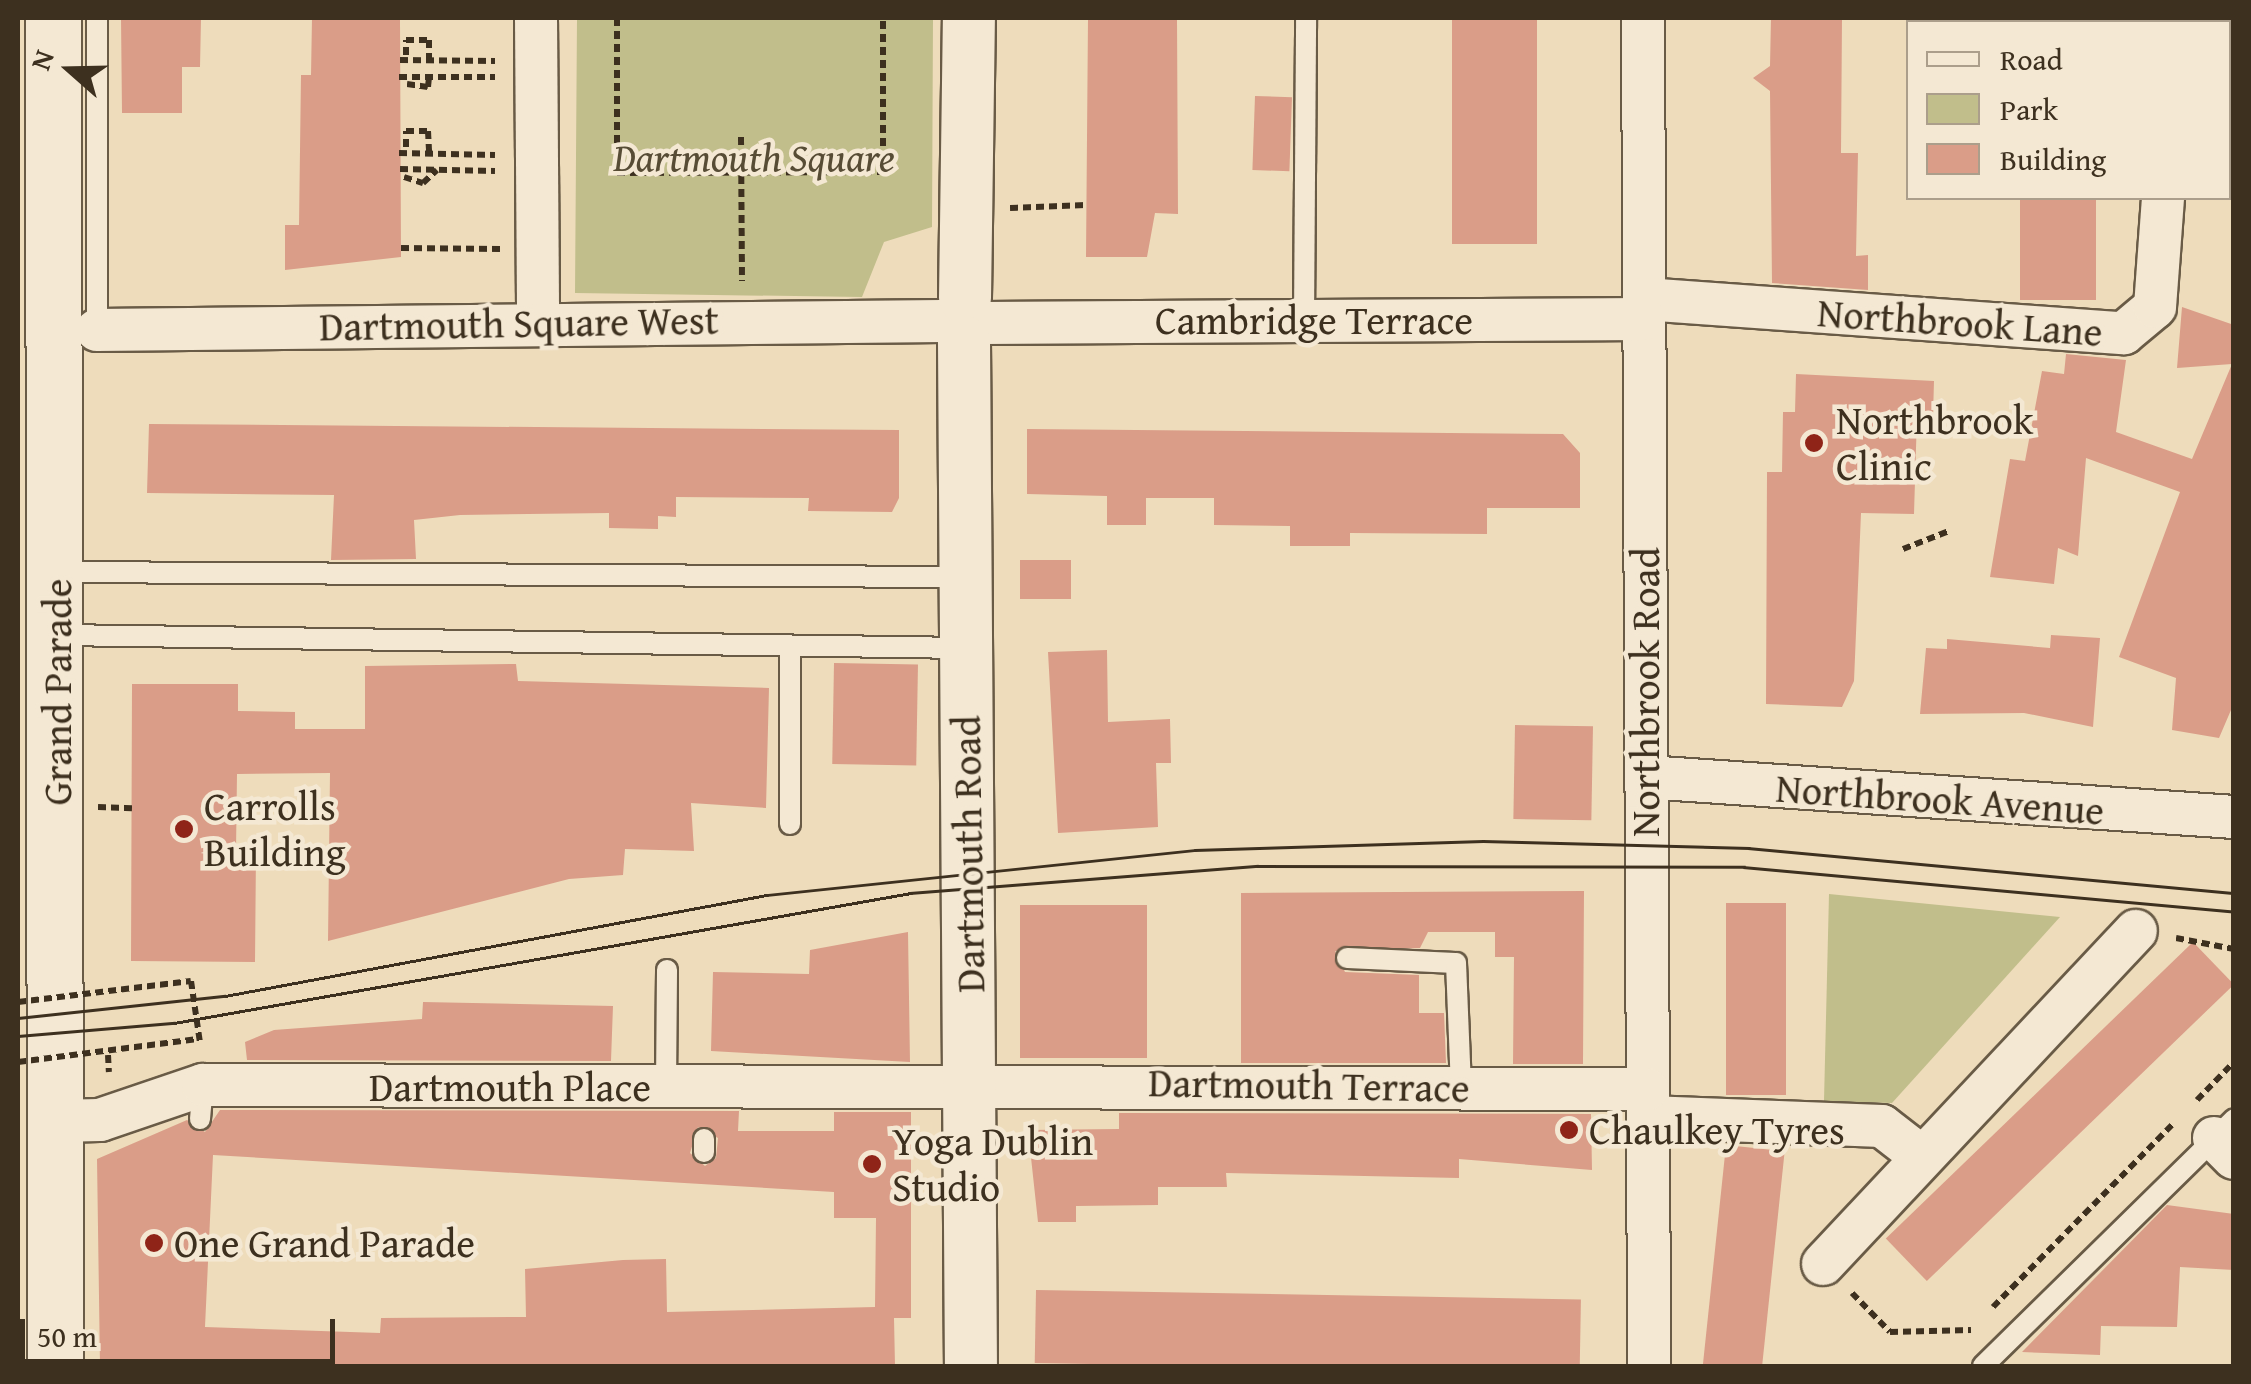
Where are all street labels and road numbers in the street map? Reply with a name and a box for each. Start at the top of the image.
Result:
street label: Northbrook Lane [1816,288,2104,356]
street label: Dartmouth Square West [319,296,719,350]
street label: Cambridge Terrace [1155,296,1473,344]
street label: Northbrook Road [1621,547,1669,837]
street label: Grand Parade [33,579,81,805]
street label: Dartmouth Road [942,715,994,993]
street label: Northbrook Avenue [1774,764,2106,834]
street label: Dartmouth Terrace [1148,1058,1470,1112]
street label: Dartmouth Place [369,1063,651,1111]

